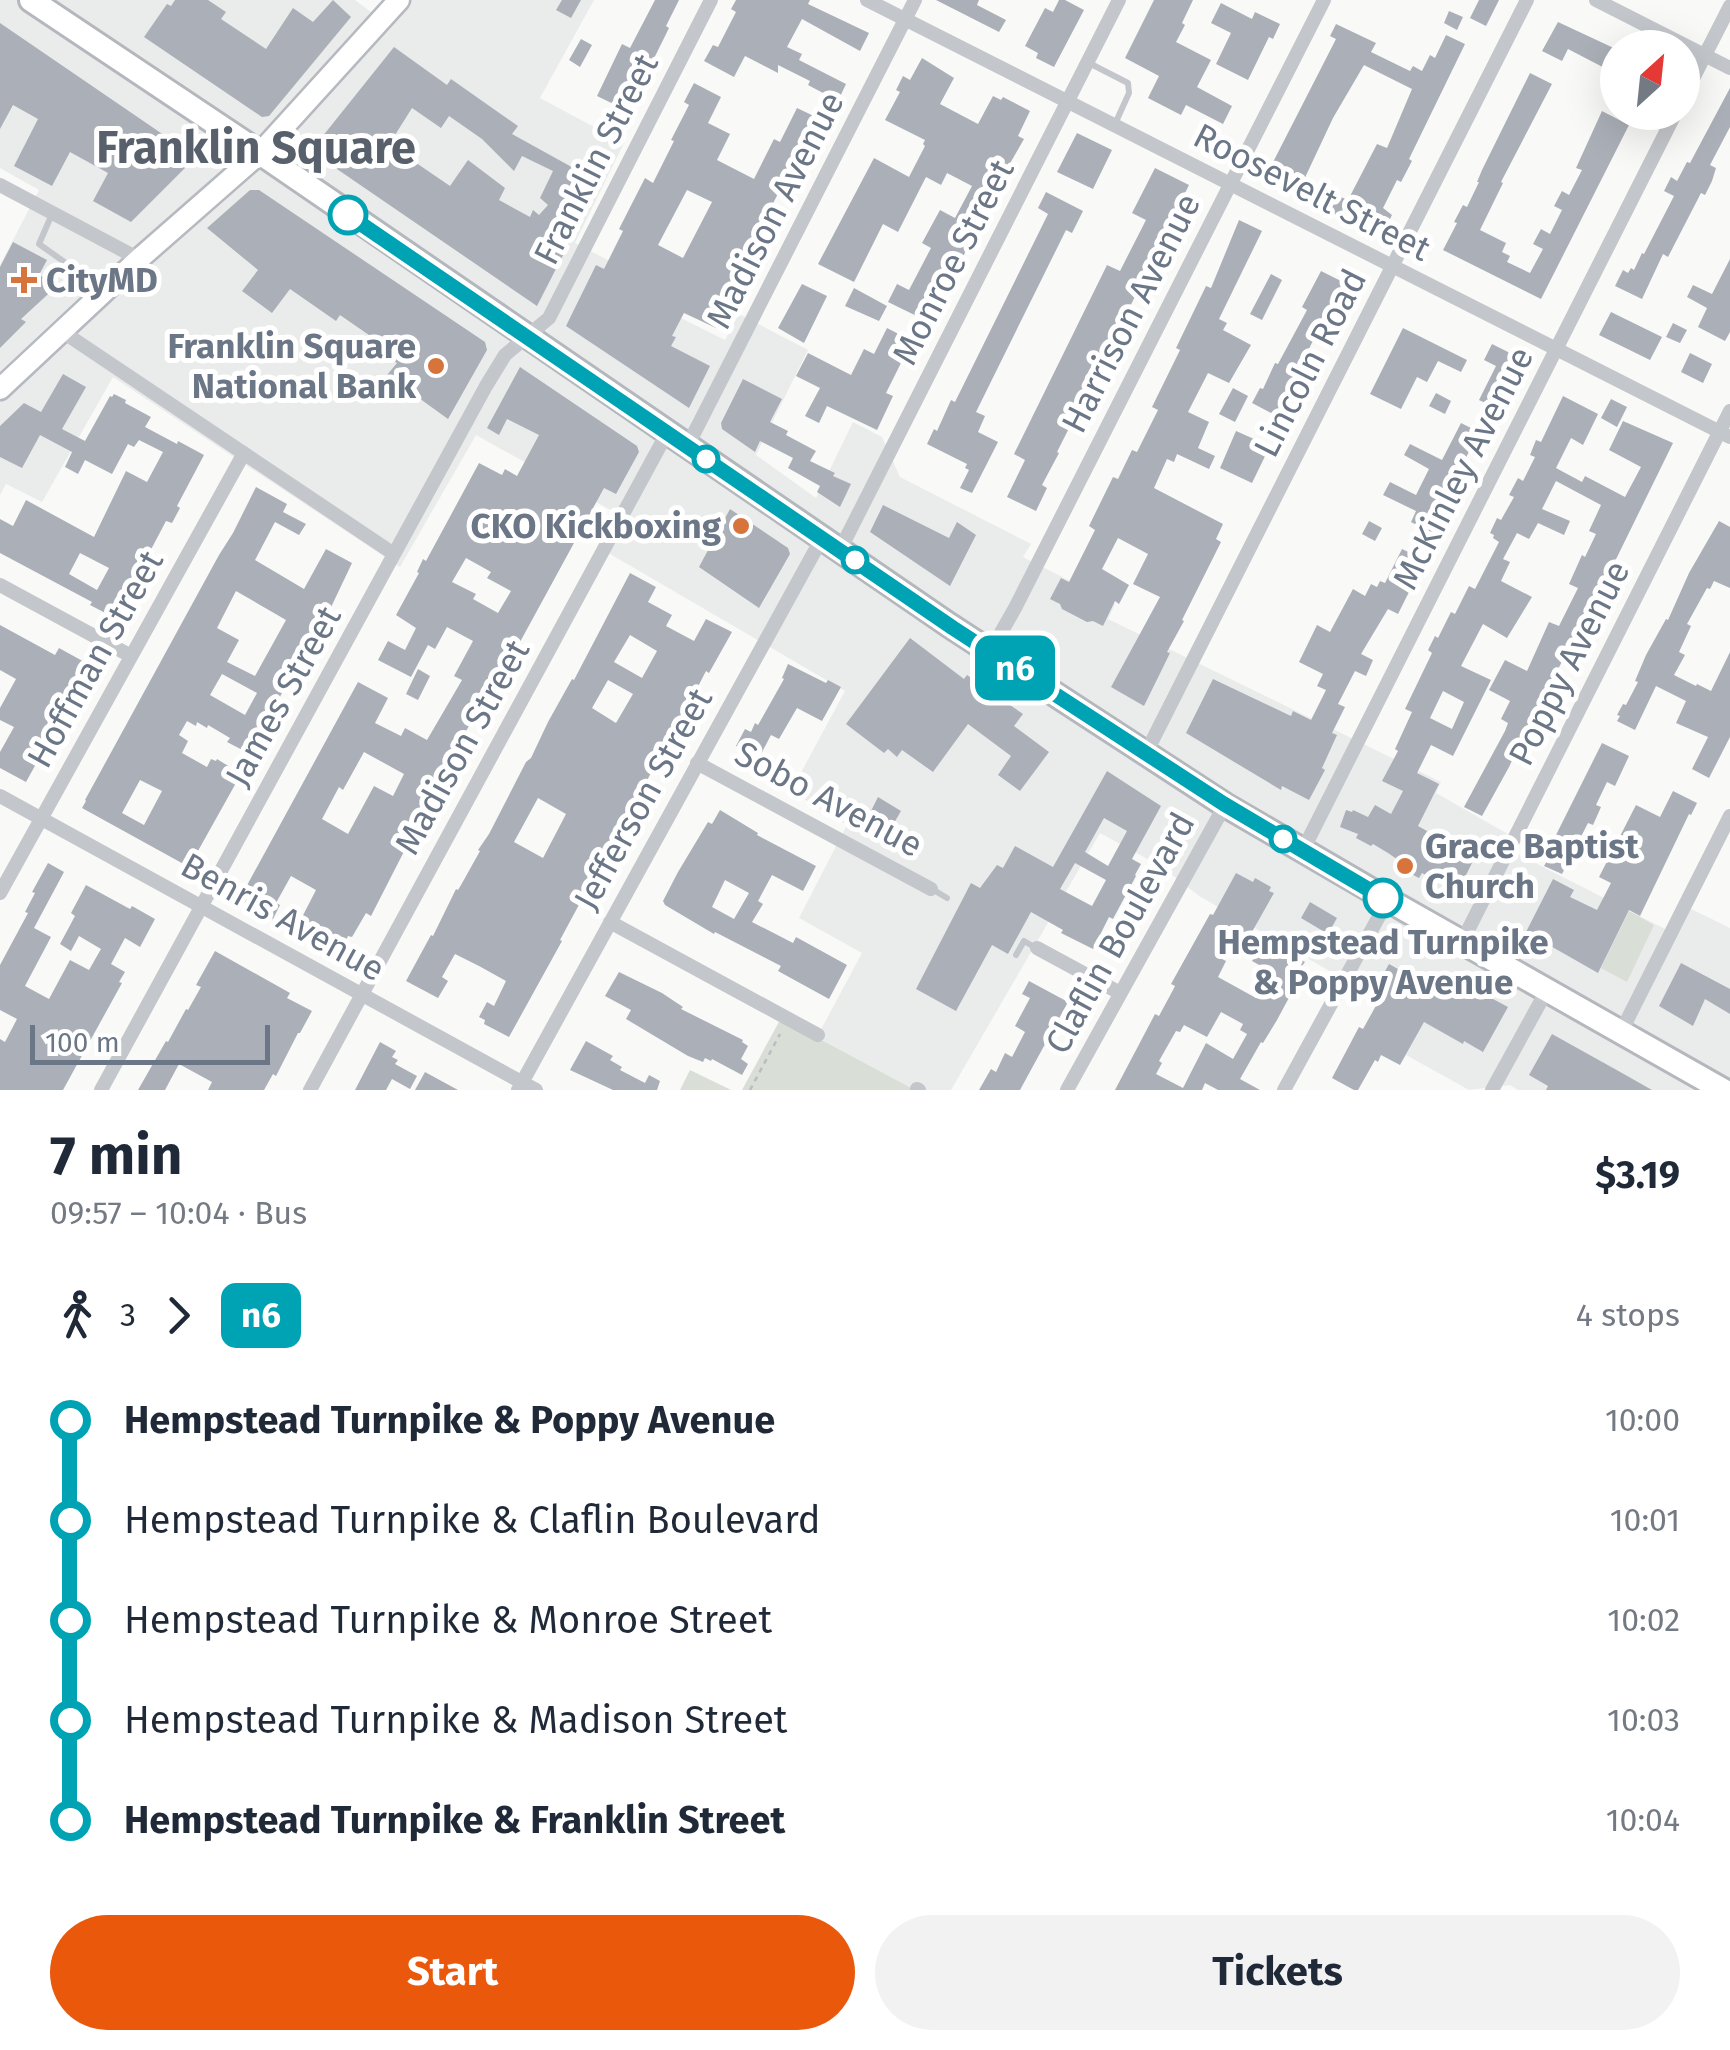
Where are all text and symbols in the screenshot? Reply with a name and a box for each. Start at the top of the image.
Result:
north arrow [1600,30,1700,130]
map controls [1600,30,1700,130]
street label: Franklin Street [525,46,667,271]
street label: Madison Avenue [697,85,853,335]
street label: Roosevelt Street [1187,114,1438,270]
district label: Franklin Square [96,121,416,175]
street label: Monroe Street [883,152,1023,372]
street label: Harrison Avenue [1053,187,1209,439]
unlabelled marker [329,196,367,234]
place label: CityMD [46,259,158,301]
street label: Lincoln Road [1245,262,1375,464]
marker: CityMD [11,267,37,293]
place label: Franklin Square National Bank [167,325,417,407]
street label: McKinley Avenue [1384,340,1542,596]
marker: Franklin Square National Bank [425,355,447,377]
unlabelled marker [693,446,719,472]
place label: CKO Kickboxing [471,505,722,547]
marker: CKO Kickboxing [730,515,752,537]
street label: Hoffman Street [18,543,172,775]
unlabelled marker [842,547,868,573]
street label: Poppy Avenue [1499,554,1639,772]
street label: James Street [216,598,350,793]
street label: Madison Street [386,632,538,862]
line badge: n6 [970,636,1060,700]
text: n6 [995,647,1035,689]
street label: Jefferson Street [565,681,721,917]
street label: Sobo Avenue [728,732,930,866]
street label: Claflin Boulevard [1036,805,1204,1061]
place label: Grace Baptist Church [1425,825,1639,907]
unlabelled marker [1270,826,1296,852]
street label: Benris Avenue [174,844,392,990]
marker: Grace Baptist Church [1394,855,1416,877]
marker: Hempstead Turnpike & Poppy Avenue [1364,879,1402,917]
place label: Hempstead Turnpike & Poppy Avenue [1217,921,1549,1003]
scale bar [30,1020,270,1064]
text: 100 m [45,1026,120,1059]
text: 7 min [50,1123,183,1189]
text: $3.19 [1595,1152,1680,1198]
text: 09:57 – 10:04 · Bus [50,1194,307,1232]
icon: walk [50,1288,105,1343]
icon: forward [151,1288,206,1343]
text: n6 [241,1294,281,1336]
text: 3 [120,1296,136,1334]
text: 4 stops [1576,1296,1680,1334]
text: Hempstead Turnpike & Poppy Avenue [124,1397,775,1443]
text: 10:00 [1605,1401,1680,1439]
text: Hempstead Turnpike & Claflin Boulevard [124,1497,821,1543]
text: 10:01 [1610,1501,1680,1539]
text: Hempstead Turnpike & Monroe Street [124,1597,772,1643]
text: 10:02 [1607,1601,1680,1639]
text: Hempstead Turnpike & Madison Street [124,1697,788,1743]
text: 10:03 [1607,1701,1680,1739]
text: Hempstead Turnpike & Franklin Street [124,1797,785,1843]
text: 10:04 [1606,1801,1680,1839]
button: Start [50,1915,855,2030]
button: Tickets [875,1915,1680,2030]

